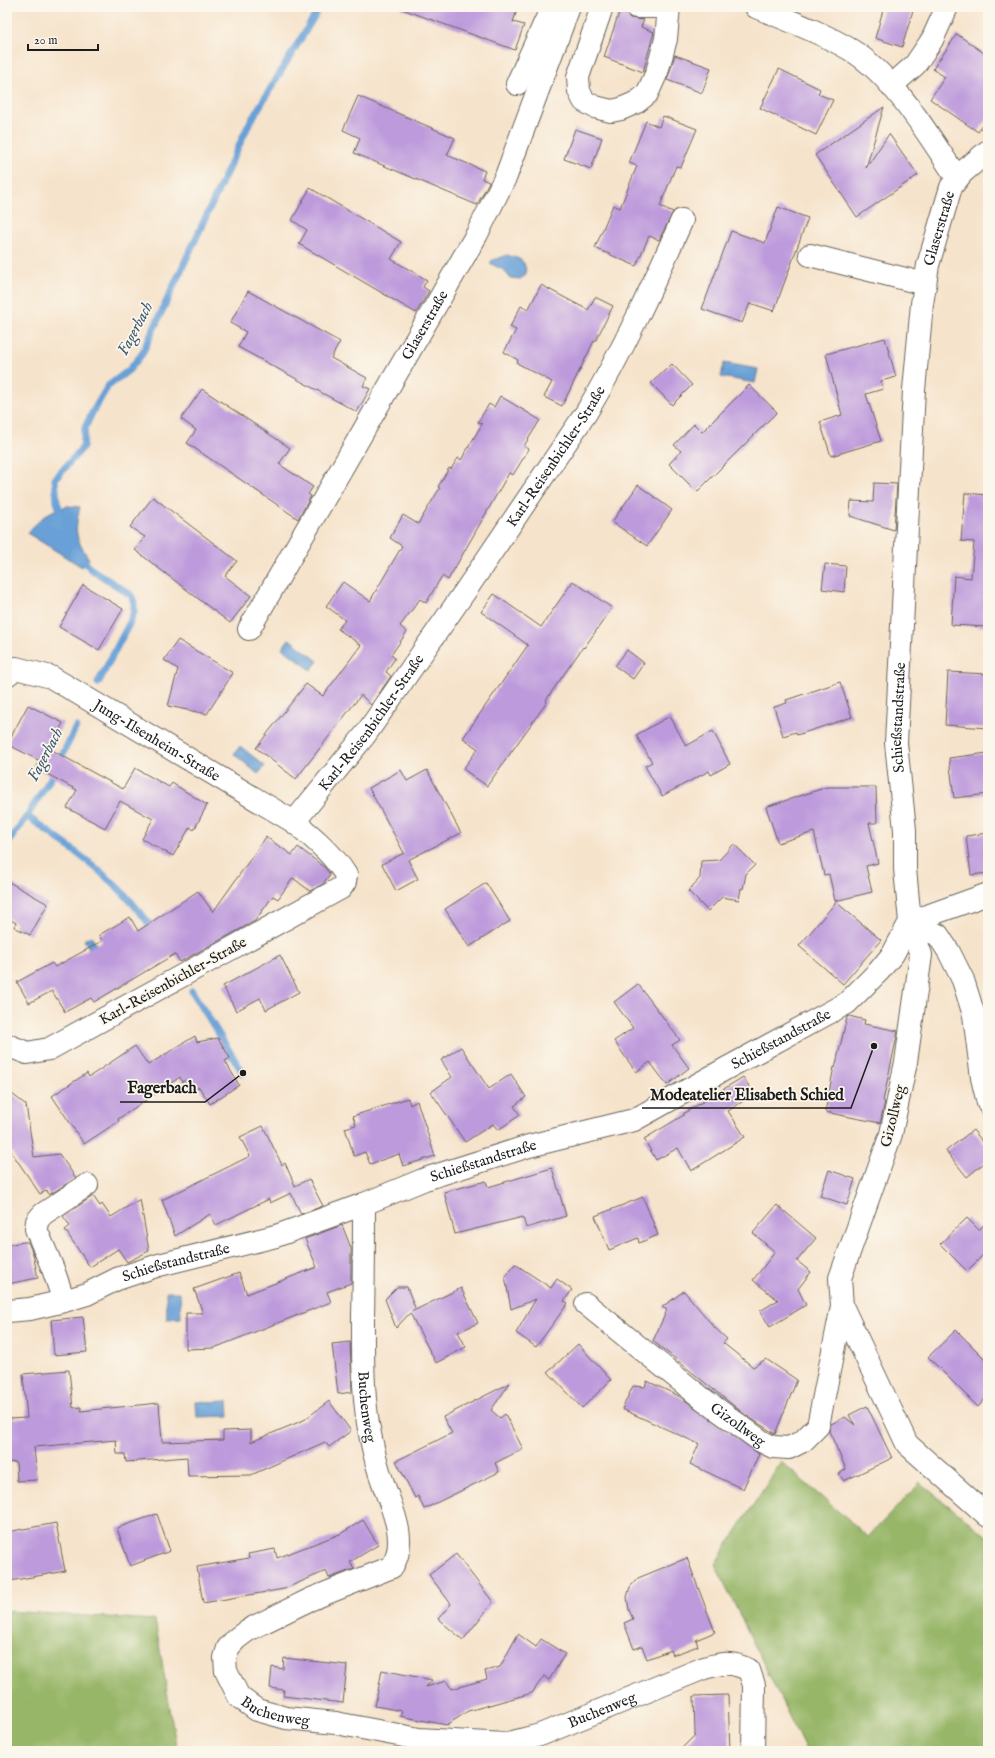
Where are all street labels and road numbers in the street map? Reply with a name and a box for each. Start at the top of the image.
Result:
street label: Glaserstraße [919,188,959,268]
street label: Glaserstraße [397,287,452,363]
street label: Karl-Reisenbichler-Straße [502,382,609,531]
street label: Karl-Reisenbichler-Straße [314,650,428,795]
street label: Schießstandstraße [886,662,910,774]
street label: Jung-Ilsenheim-Straße [88,694,224,785]
street label: Karl-Reisenbichler-Straße [96,933,250,1029]
street label: Schießstandstraße [728,1004,834,1074]
street label: Gizollweg [876,1082,910,1149]
street label: Schießstandstraße [428,1135,538,1186]
street label: Schießstandstraße [120,1238,232,1286]
street label: Buchenweg [354,1371,381,1445]
street label: Gizollweg [707,1398,770,1451]
street label: Buchenweg [565,1687,639,1732]
street label: Buchenweg [237,1692,311,1730]

